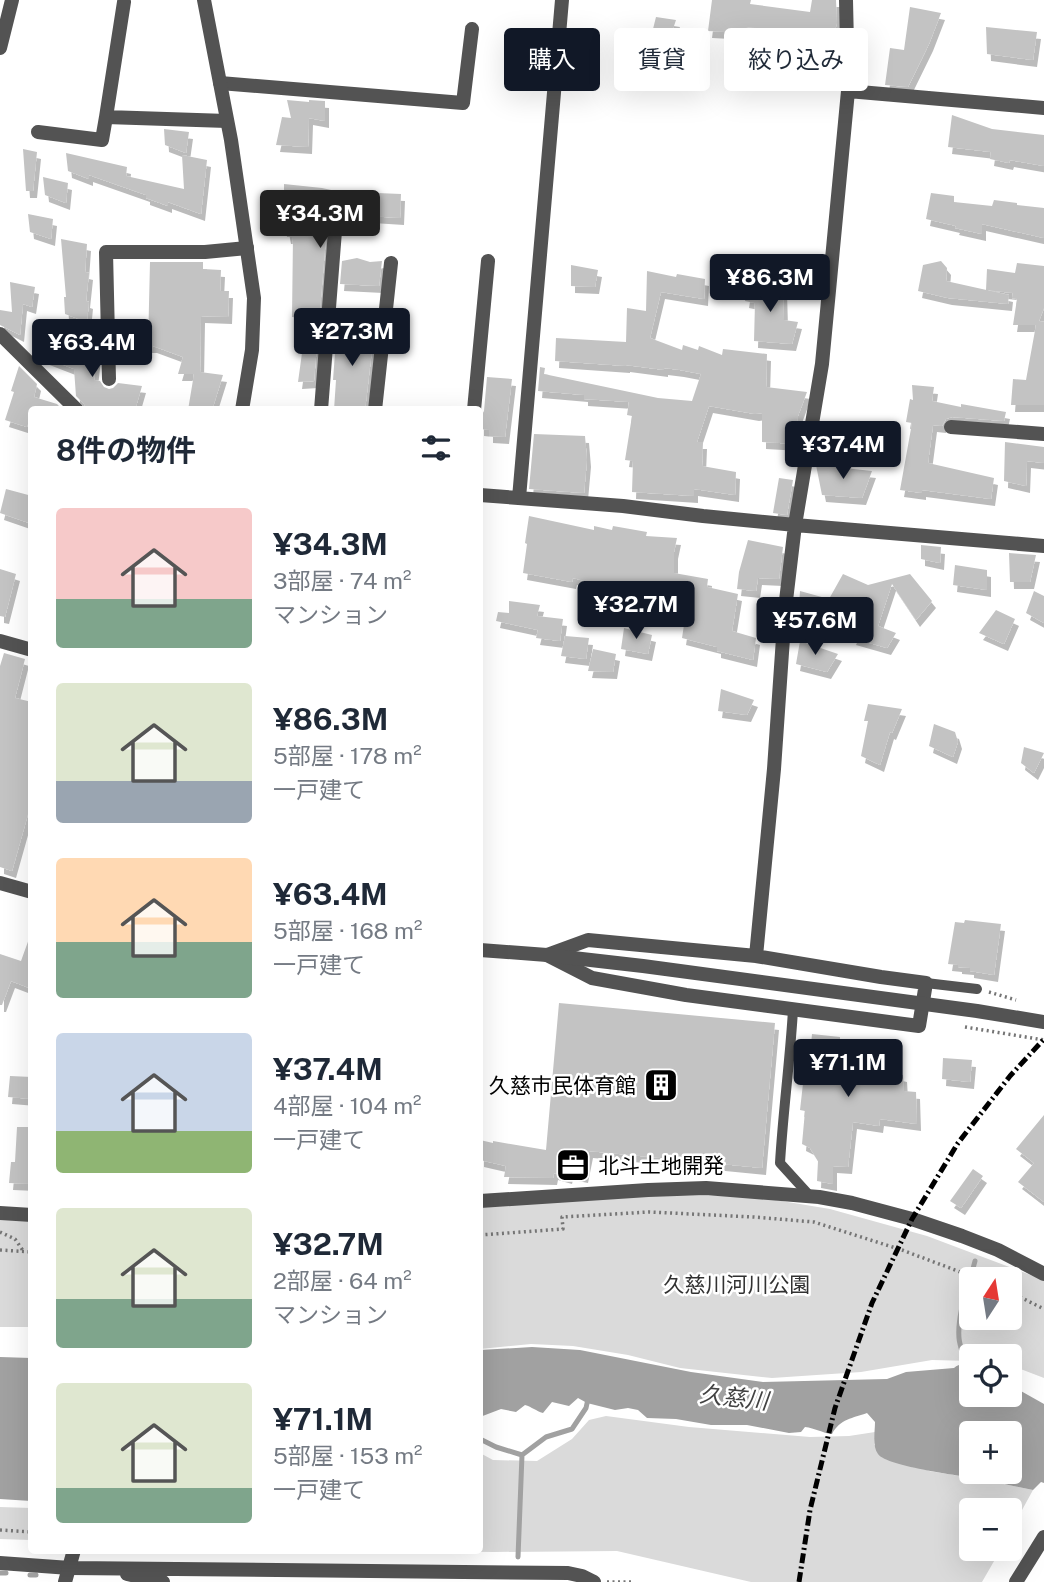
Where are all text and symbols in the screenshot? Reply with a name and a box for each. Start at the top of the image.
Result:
chip: 購入 [504,28,600,91]
chip: 賃貸 [614,28,710,91]
chip: 絞り込み [724,28,868,91]
pin: ¥34.3M [263,190,377,250]
text: ¥34.3M [276,199,364,226]
pin: ¥86.3M [713,254,827,314]
text: ¥86.3M [726,263,814,290]
pin: ¥27.3M [295,308,409,368]
text: ¥27.3M [310,317,394,344]
pin: ¥63.4M [35,320,149,379]
text: ¥63.4M [48,328,136,355]
pin: ¥37.4M [786,421,900,481]
icon: filters [417,429,455,467]
text: ¥37.4M [801,430,885,457]
text: 8件の物件 [56,432,196,468]
text: ¥34.3M [273,526,388,562]
icon: home [112,536,196,620]
text: 3部屋 · 74 m² [273,567,411,594]
pin: ¥32.7M [579,582,693,641]
text: ¥32.7M [594,590,678,617]
pin: ¥57.6M [758,598,872,657]
text: マンション [273,601,388,628]
text: ¥57.6M [773,606,857,633]
text: ¥86.3M [273,701,388,737]
icon: home [112,711,196,795]
text: 5部屋 · 178 m² [273,742,422,769]
text: 一戸建て [273,776,365,803]
text: ¥63.4M [273,876,388,912]
icon: home [112,886,196,970]
text: 5部屋 · 168 m² [273,917,422,944]
text: 一戸建て [273,951,365,978]
pin: ¥71.1M [791,1040,905,1099]
text: ¥71.1M [810,1048,886,1075]
text: ¥37.4M [273,1051,383,1087]
icon: home [112,1061,196,1145]
building icon: 久慈市民体育館 [642,1066,680,1104]
place label: 久慈市民体育館 [489,1073,636,1098]
text: 4部屋 · 104 m² [273,1092,422,1119]
text: 一戸建て [273,1126,365,1153]
office icon: 北斗土地開発 [554,1146,592,1184]
place label: 北斗土地開発 [598,1153,724,1178]
text: ¥32.7M [273,1226,384,1262]
icon: home [112,1236,196,1320]
text: 2部屋 · 64 m² [273,1267,412,1294]
north arrow [959,1267,1022,1330]
map controls [959,1267,1022,1561]
park label: 久慈川河川公園 [664,1272,811,1297]
text: マンション [273,1301,388,1328]
button: locate [959,1344,1022,1407]
water label: 久慈川 [698,1380,773,1414]
text: ¥71.1M [273,1401,373,1437]
icon: home [112,1411,196,1495]
button: + [959,1421,1022,1484]
text: 5部屋 · 153 m² [273,1442,423,1469]
text: 一戸建て [273,1476,365,1503]
button: − [959,1498,1022,1561]

